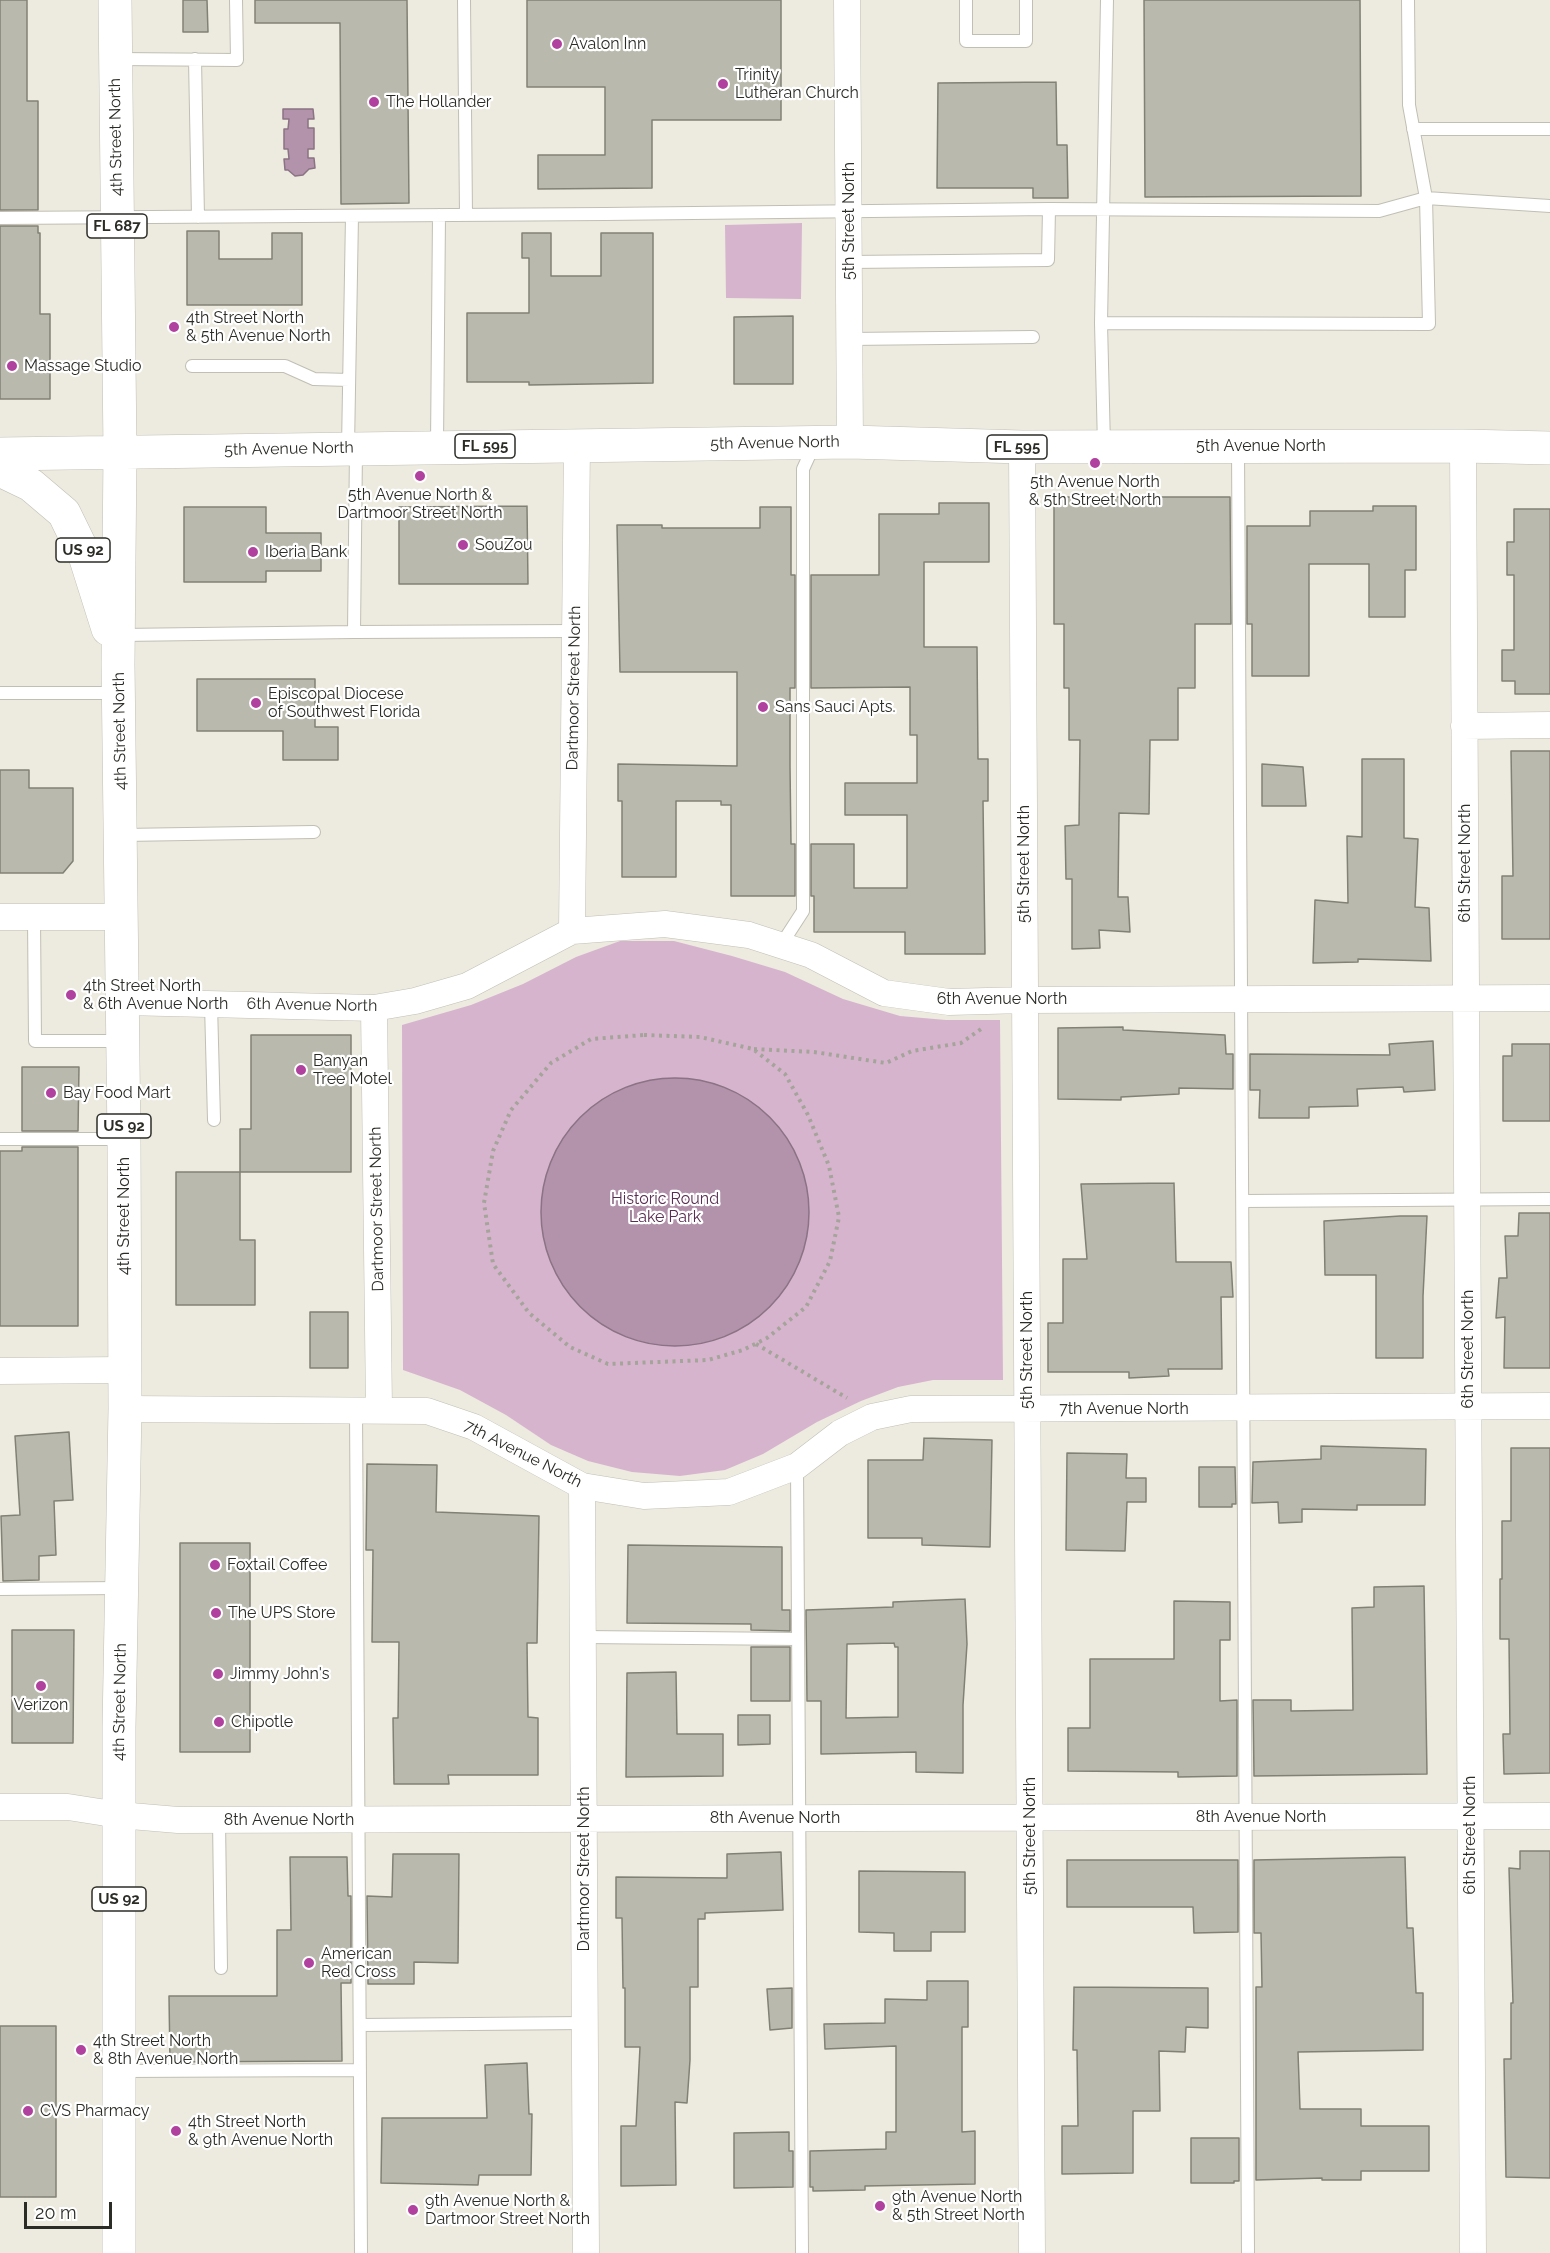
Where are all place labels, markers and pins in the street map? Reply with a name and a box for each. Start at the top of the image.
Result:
place label: Avalon Inn [569,34,646,54]
marker: Avalon Inn [550,37,564,51]
place label: Trinity Lutheran Church [735,65,859,103]
marker: Trinity Lutheran Church [716,77,730,91]
place label: The Hollander [386,92,491,112]
marker: The Hollander [367,95,381,109]
place label: 4th Street North & 5th Avenue North [186,308,331,346]
marker: 4th Street North & 5th Avenue North [167,320,181,334]
place label: Massage Studio [24,356,142,376]
marker: Massage Studio [5,359,19,373]
marker: 5th Avenue North & 5th Street North [1088,456,1102,470]
marker: 5th Avenue North & Dartmoor Street North [413,469,427,483]
place label: 5th Avenue North & 5th Street North [1029,472,1161,510]
place label: 5th Avenue North & Dartmoor Street North [338,485,502,523]
place label: SouZou [475,535,533,555]
marker: SouZou [456,538,470,552]
place label: Iberia Bank [265,542,347,562]
marker: Iberia Bank [246,545,260,559]
place label: Episcopal Diocese of Southwest Florida [268,684,420,722]
marker: Episcopal Diocese of Southwest Florida [249,696,263,710]
place label: Sans Sauci Apts. [775,697,896,717]
marker: Sans Sauci Apts. [756,700,770,714]
place label: 4th Street North & 6th Avenue North [83,976,228,1014]
marker: 4th Street North & 6th Avenue North [64,988,78,1002]
place label: Banyan Tree Motel [313,1051,392,1089]
marker: Banyan Tree Motel [294,1063,308,1077]
place label: Bay Food Mart [63,1083,170,1103]
marker: Bay Food Mart [44,1086,58,1100]
place label: Foxtail Coffee [227,1555,327,1575]
marker: Foxtail Coffee [208,1558,222,1572]
place label: The UPS Store [228,1603,335,1623]
marker: The UPS Store [209,1606,223,1620]
place label: Jimmy John's [230,1664,329,1684]
marker: Jimmy John's [211,1667,225,1681]
marker: Verizon [34,1679,48,1693]
place label: Verizon [14,1695,68,1715]
place label: Chipotle [231,1712,293,1732]
marker: Chipotle [212,1715,226,1729]
place label: American Red Cross [321,1944,396,1982]
marker: American Red Cross [302,1956,316,1970]
place label: 4th Street North & 8th Avenue North [93,2031,238,2069]
marker: 4th Street North & 8th Avenue North [74,2043,88,2057]
place label: CVS Pharmacy [40,2101,150,2121]
marker: CVS Pharmacy [21,2104,35,2118]
place label: 4th Street North & 9th Avenue North [188,2112,333,2150]
marker: 4th Street North & 9th Avenue North [169,2124,183,2138]
place label: 9th Avenue North & 5th Street North [892,2187,1025,2225]
place label: 9th Avenue North & Dartmoor Street North [425,2191,590,2229]
marker: 9th Avenue North & 5th Street North [873,2199,887,2213]
marker: 9th Avenue North & Dartmoor Street North [406,2203,420,2217]

